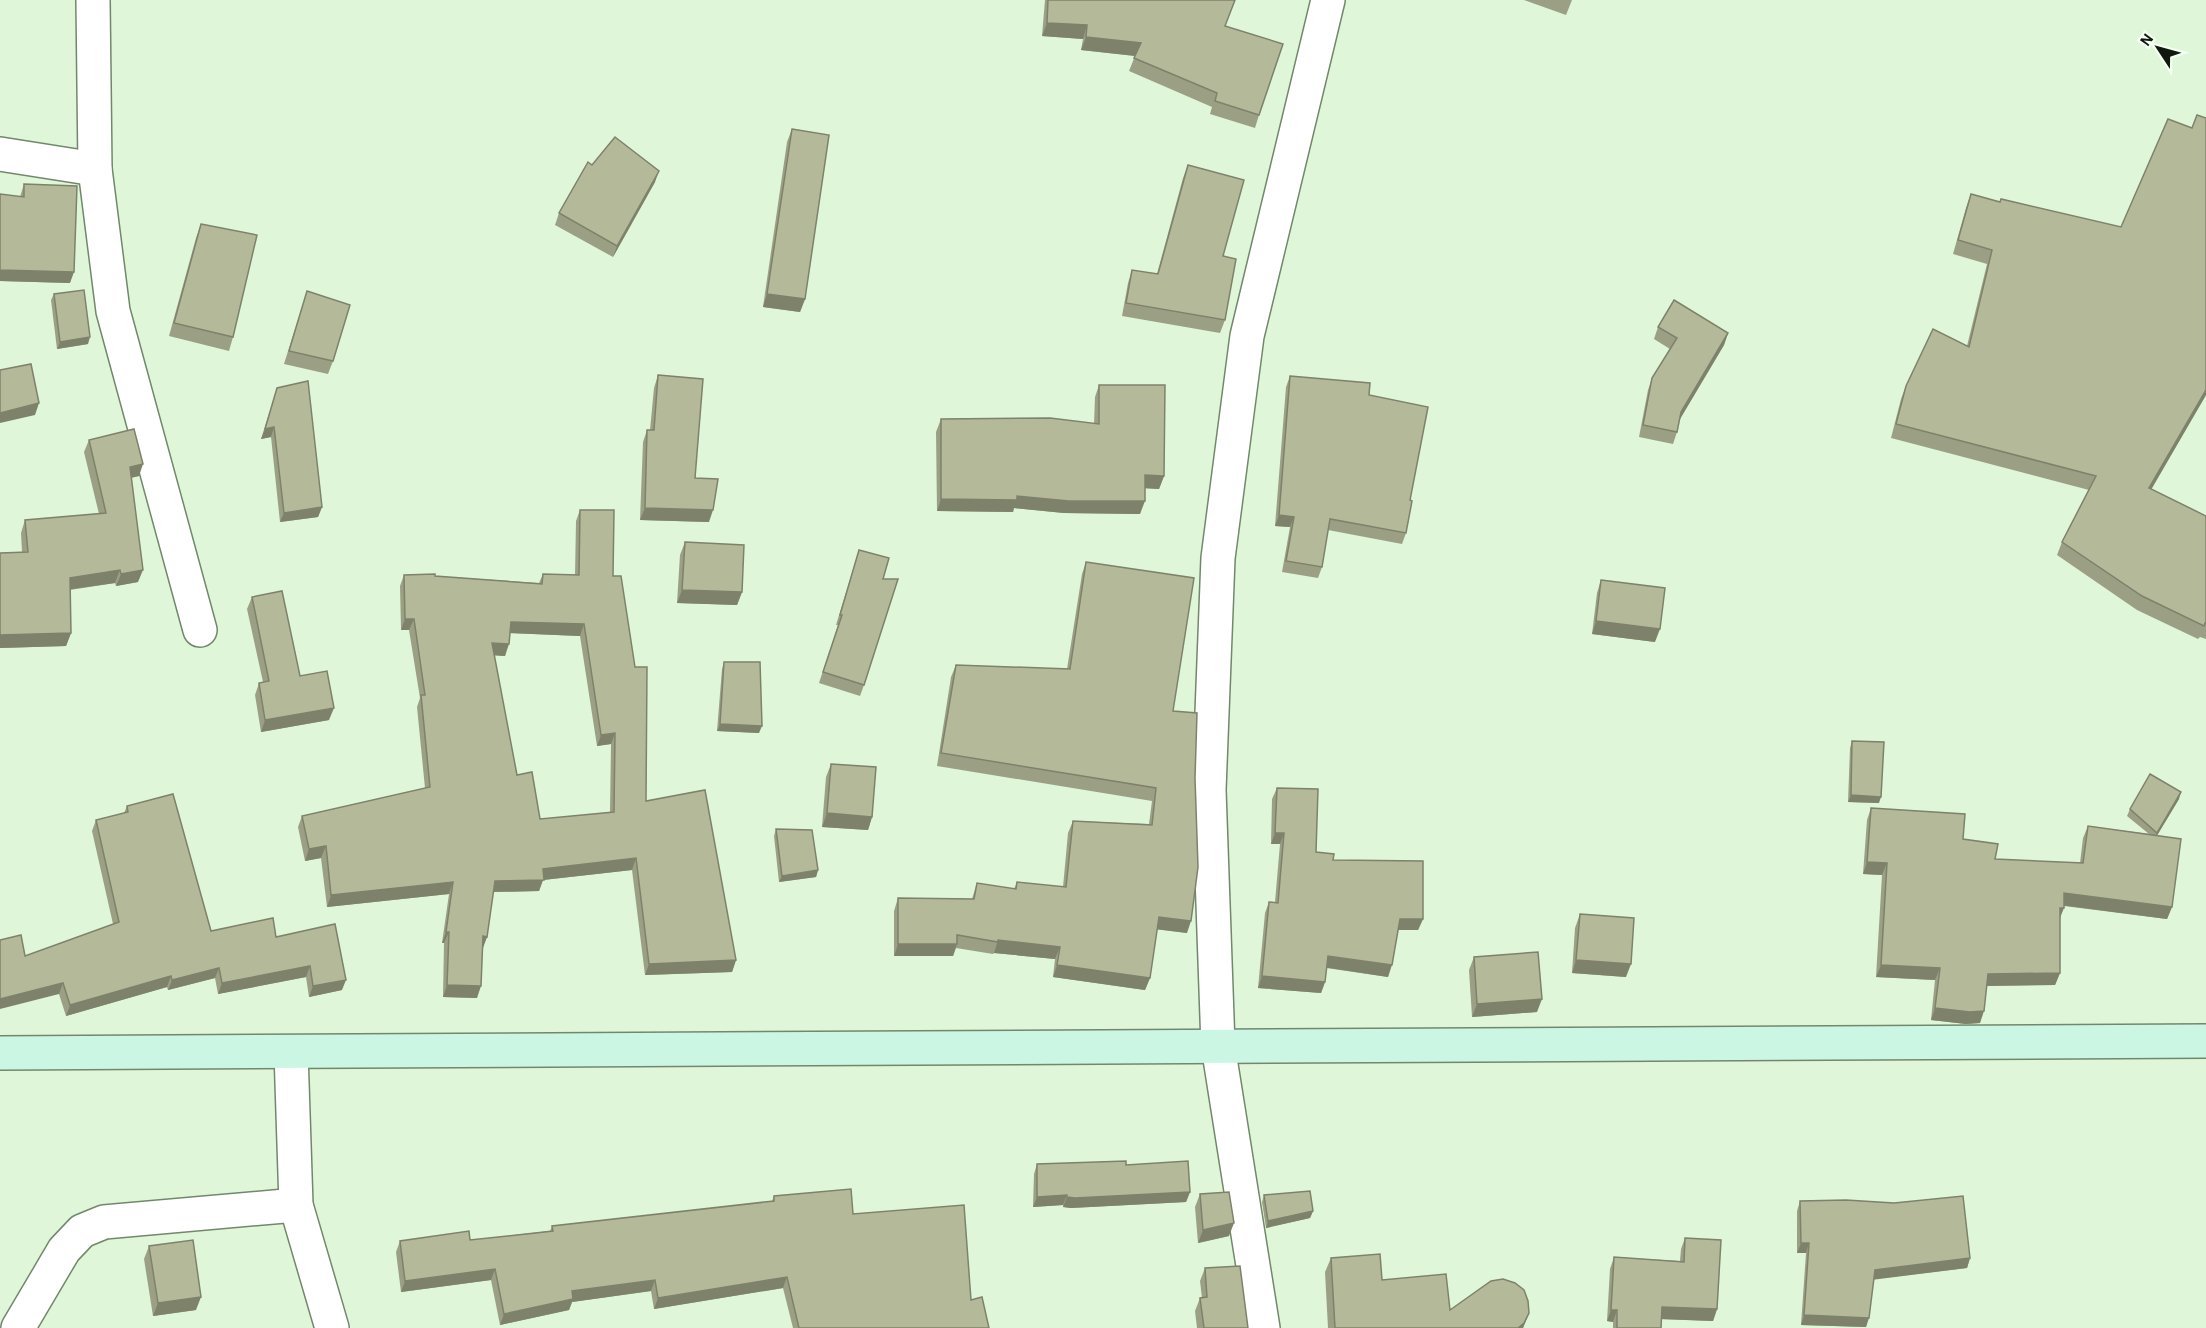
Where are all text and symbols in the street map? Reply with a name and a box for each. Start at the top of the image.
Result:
north arrow [2128,18,2188,78]
text: N [2137,31,2156,49]

